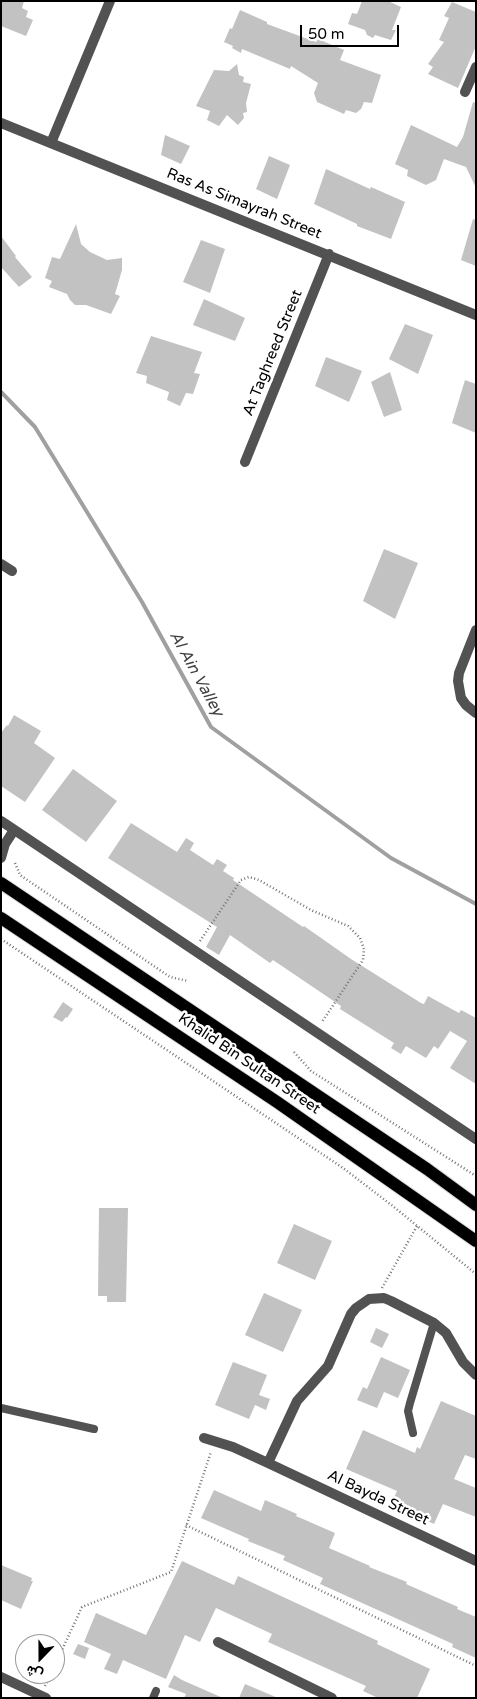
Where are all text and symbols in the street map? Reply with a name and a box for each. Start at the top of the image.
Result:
scale bar [302,15,401,47]
text: 50 m [308,25,345,43]
street label: Ras As Simayrah Street [164,165,324,243]
street label: At Taghreed Street [240,287,306,419]
water label: Al Ain Valley [165,628,227,720]
street label: Khalid Bin Sultan Street [175,1010,323,1118]
street label: Al Bayda Street [324,1467,432,1529]
north arrow [15,1634,65,1684]
text: ش [24,1661,46,1683]

